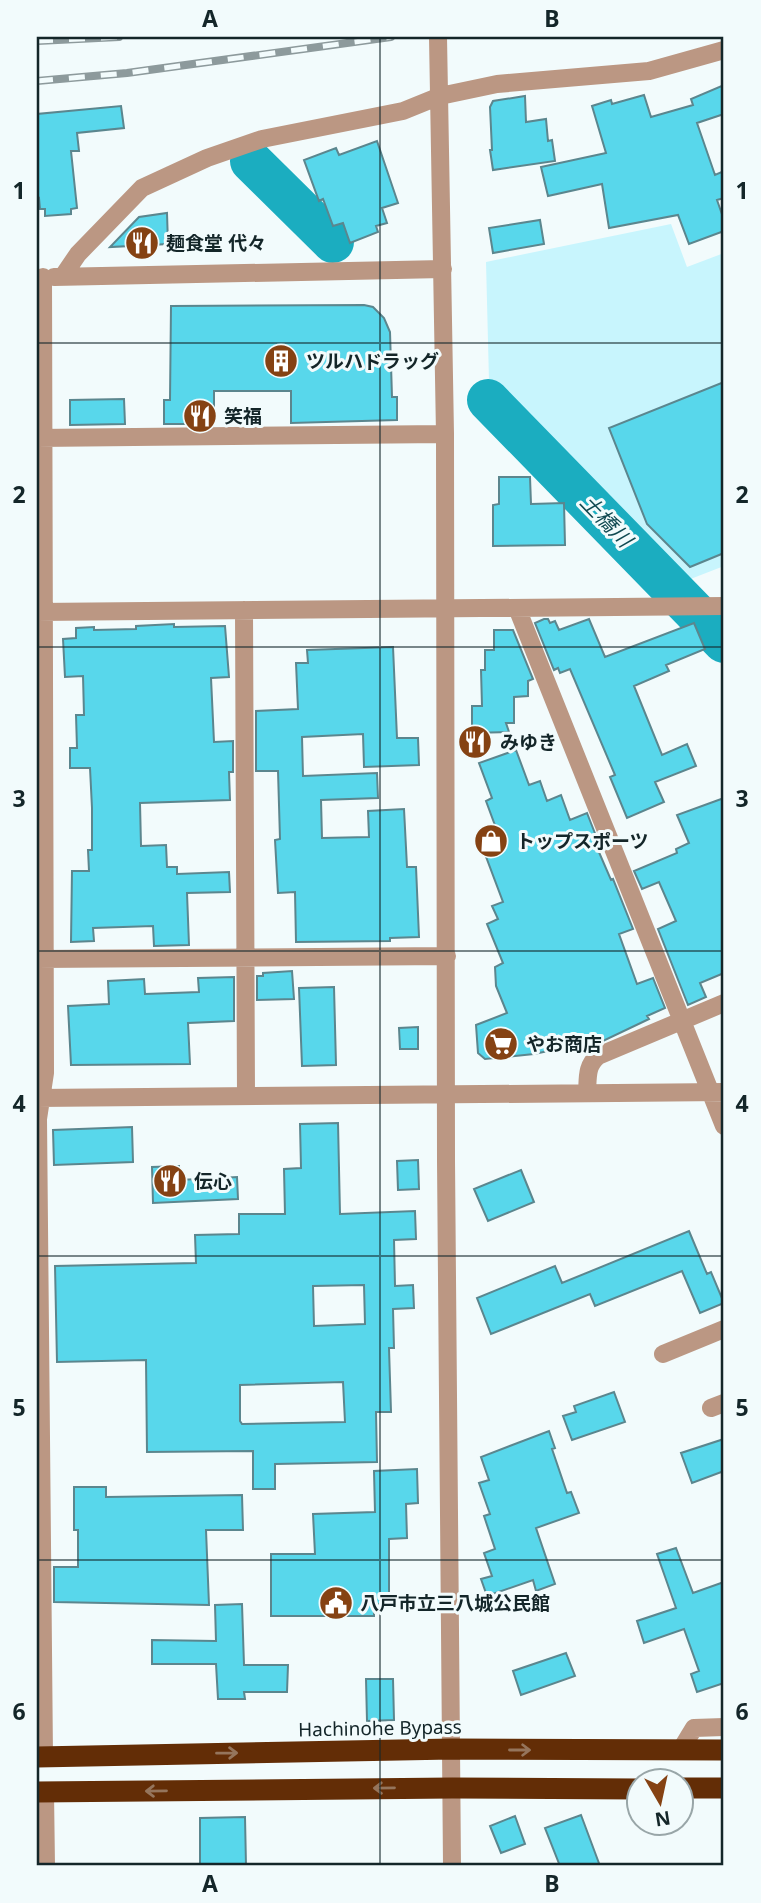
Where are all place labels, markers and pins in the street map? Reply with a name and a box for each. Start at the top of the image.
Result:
restaurant icon: 麺食堂 代々 [123,224,161,262]
place label: 麺食堂 代々 [166,230,266,256]
building icon: ツルハドラッグ [262,342,300,380]
place label: ツルハドラッグ [306,348,439,374]
restaurant icon: 笑福 [181,397,219,435]
place label: 笑福 [224,403,262,429]
restaurant icon: みゆき [456,723,494,761]
place label: みゆき [500,729,557,755]
shop icon: トップスポーツ [472,822,510,860]
place label: トップスポーツ [516,828,649,854]
supermarket icon: やお商店 [482,1025,520,1063]
place label: やお商店 [526,1031,602,1057]
restaurant icon: 伝心 [151,1162,189,1200]
place label: 伝心 [194,1168,232,1194]
public building icon: 八戸市立三八城公民館 [317,1584,355,1622]
place label: 八戸市立三八城公民館 [360,1590,550,1616]

